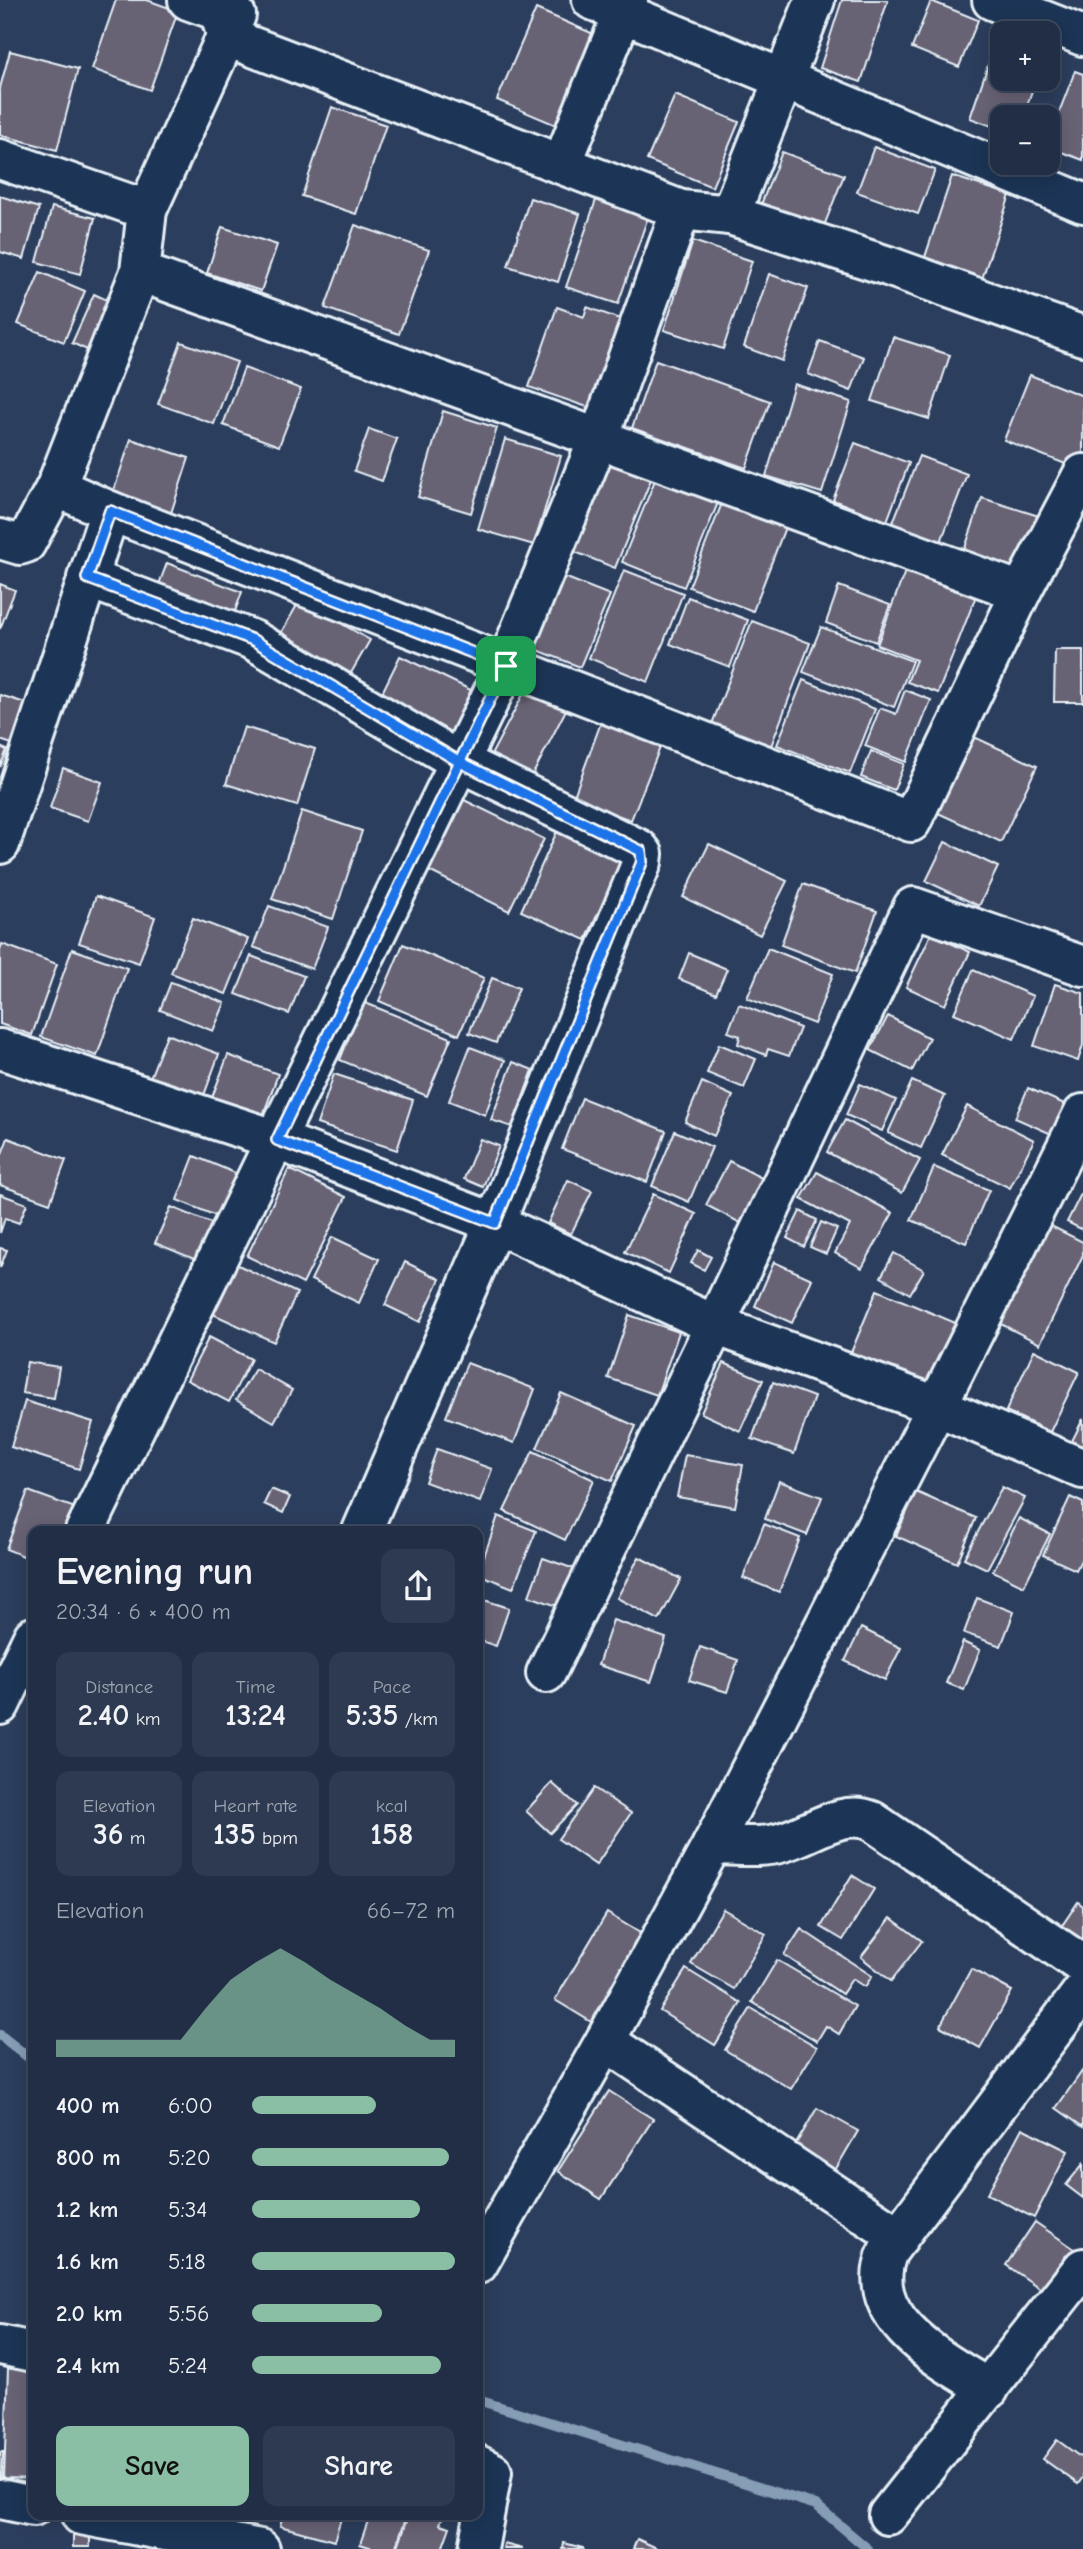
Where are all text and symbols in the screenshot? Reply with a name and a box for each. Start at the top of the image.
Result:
map controls [990,21,1060,175]
button: + [990,21,1060,91]
button: − [990,105,1060,175]
pin [476,636,536,696]
icon: arrive [487,647,525,685]
button: share [381,1549,455,1623]
text: Evening run [56,1550,253,1594]
text: 20:34 · 6 × 400 m [56,1598,231,1625]
text: Distance [85,1676,153,1698]
text: Time [236,1676,275,1698]
text: Pace [373,1676,411,1698]
text: 2.40 [78,1698,129,1733]
text: 13:24 [225,1698,286,1733]
text: 5:35 [346,1698,398,1733]
text: km [129,1708,161,1730]
text: /km [398,1708,438,1730]
text: Elevation [83,1795,156,1817]
text: Heart rate [214,1795,297,1817]
text: kcal [376,1795,408,1817]
text: 36 [93,1817,123,1852]
text: 135 [213,1817,256,1852]
text: 158 [370,1817,413,1852]
text: m [123,1827,145,1849]
text: bpm [256,1827,298,1849]
text: Elevation [56,1897,144,1924]
text: 66–72 m [367,1897,455,1924]
text: 400 m [56,2092,120,2119]
text: 6:00 [168,2092,213,2119]
text: 800 m [56,2144,121,2171]
text: 5:20 [168,2144,211,2171]
text: 1.2 km [56,2196,118,2223]
text: 5:34 [168,2196,207,2223]
text: 1.6 km [56,2248,119,2275]
text: 5:18 [168,2248,206,2275]
text: 2.0 km [56,2300,122,2327]
text: 5:56 [168,2300,210,2327]
text: 2.4 km [56,2352,120,2379]
text: 5:24 [168,2352,208,2379]
button: Save [56,2426,249,2506]
button: Share [263,2426,455,2506]

